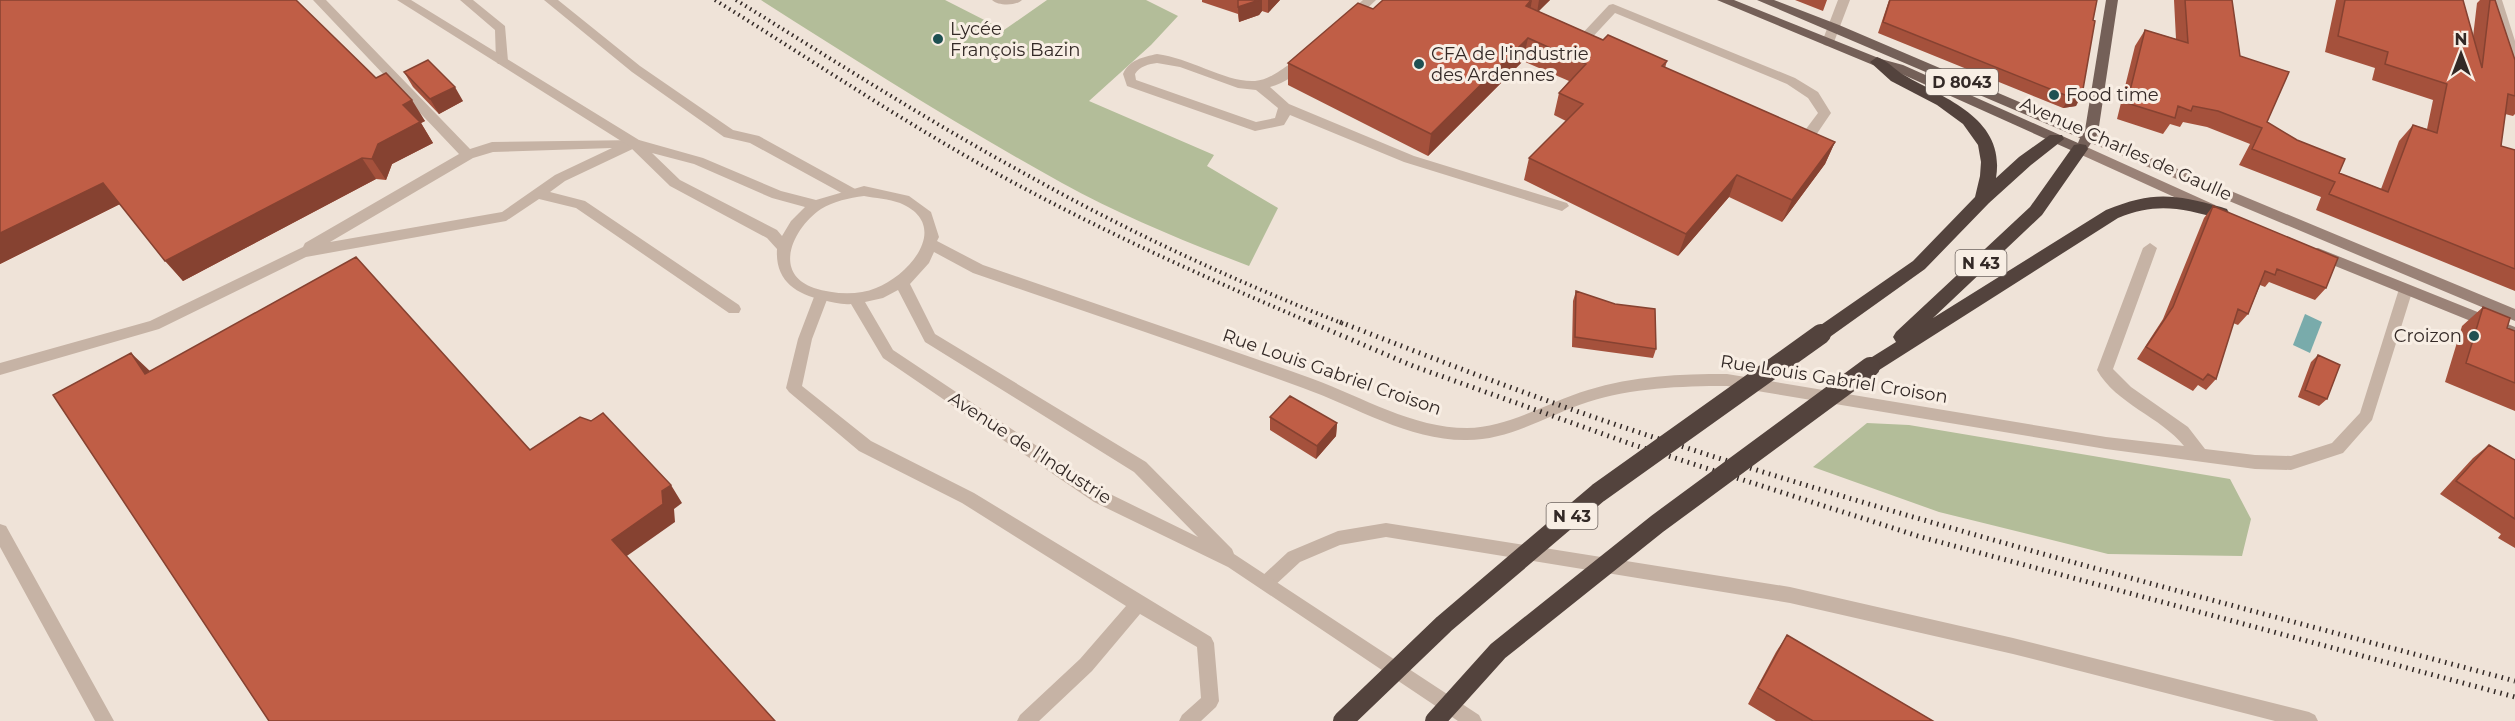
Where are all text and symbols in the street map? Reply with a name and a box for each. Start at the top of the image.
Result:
place label: Lycée François Bazin [950,18,1081,61]
north arrow [2431,24,2491,84]
text: N [2455,30,2467,49]
marker: Lycée François Bazin [931,32,945,46]
place label: CFA de l'industrie des Ardennes [1431,43,1589,86]
marker: CFA de l'industrie des Ardennes [1412,57,1426,71]
road number: D 8043 [1926,69,1998,95]
place label: Food time [2066,84,2159,106]
marker: Food time [2047,88,2061,102]
street label: Avenue Charles de Gaulle [2017,92,2235,206]
road number: N 43 [1956,250,2006,276]
street label: Rue Louis Gabriel Croison [1220,324,1444,420]
place label: Croizon [2394,325,2462,347]
marker: Croizon [2467,329,2481,343]
street label: Rue Louis Gabriel Croison [1719,350,1949,408]
street label: Avenue de l'Industrie [944,387,1116,509]
road number: N 43 [1546,503,1598,529]

